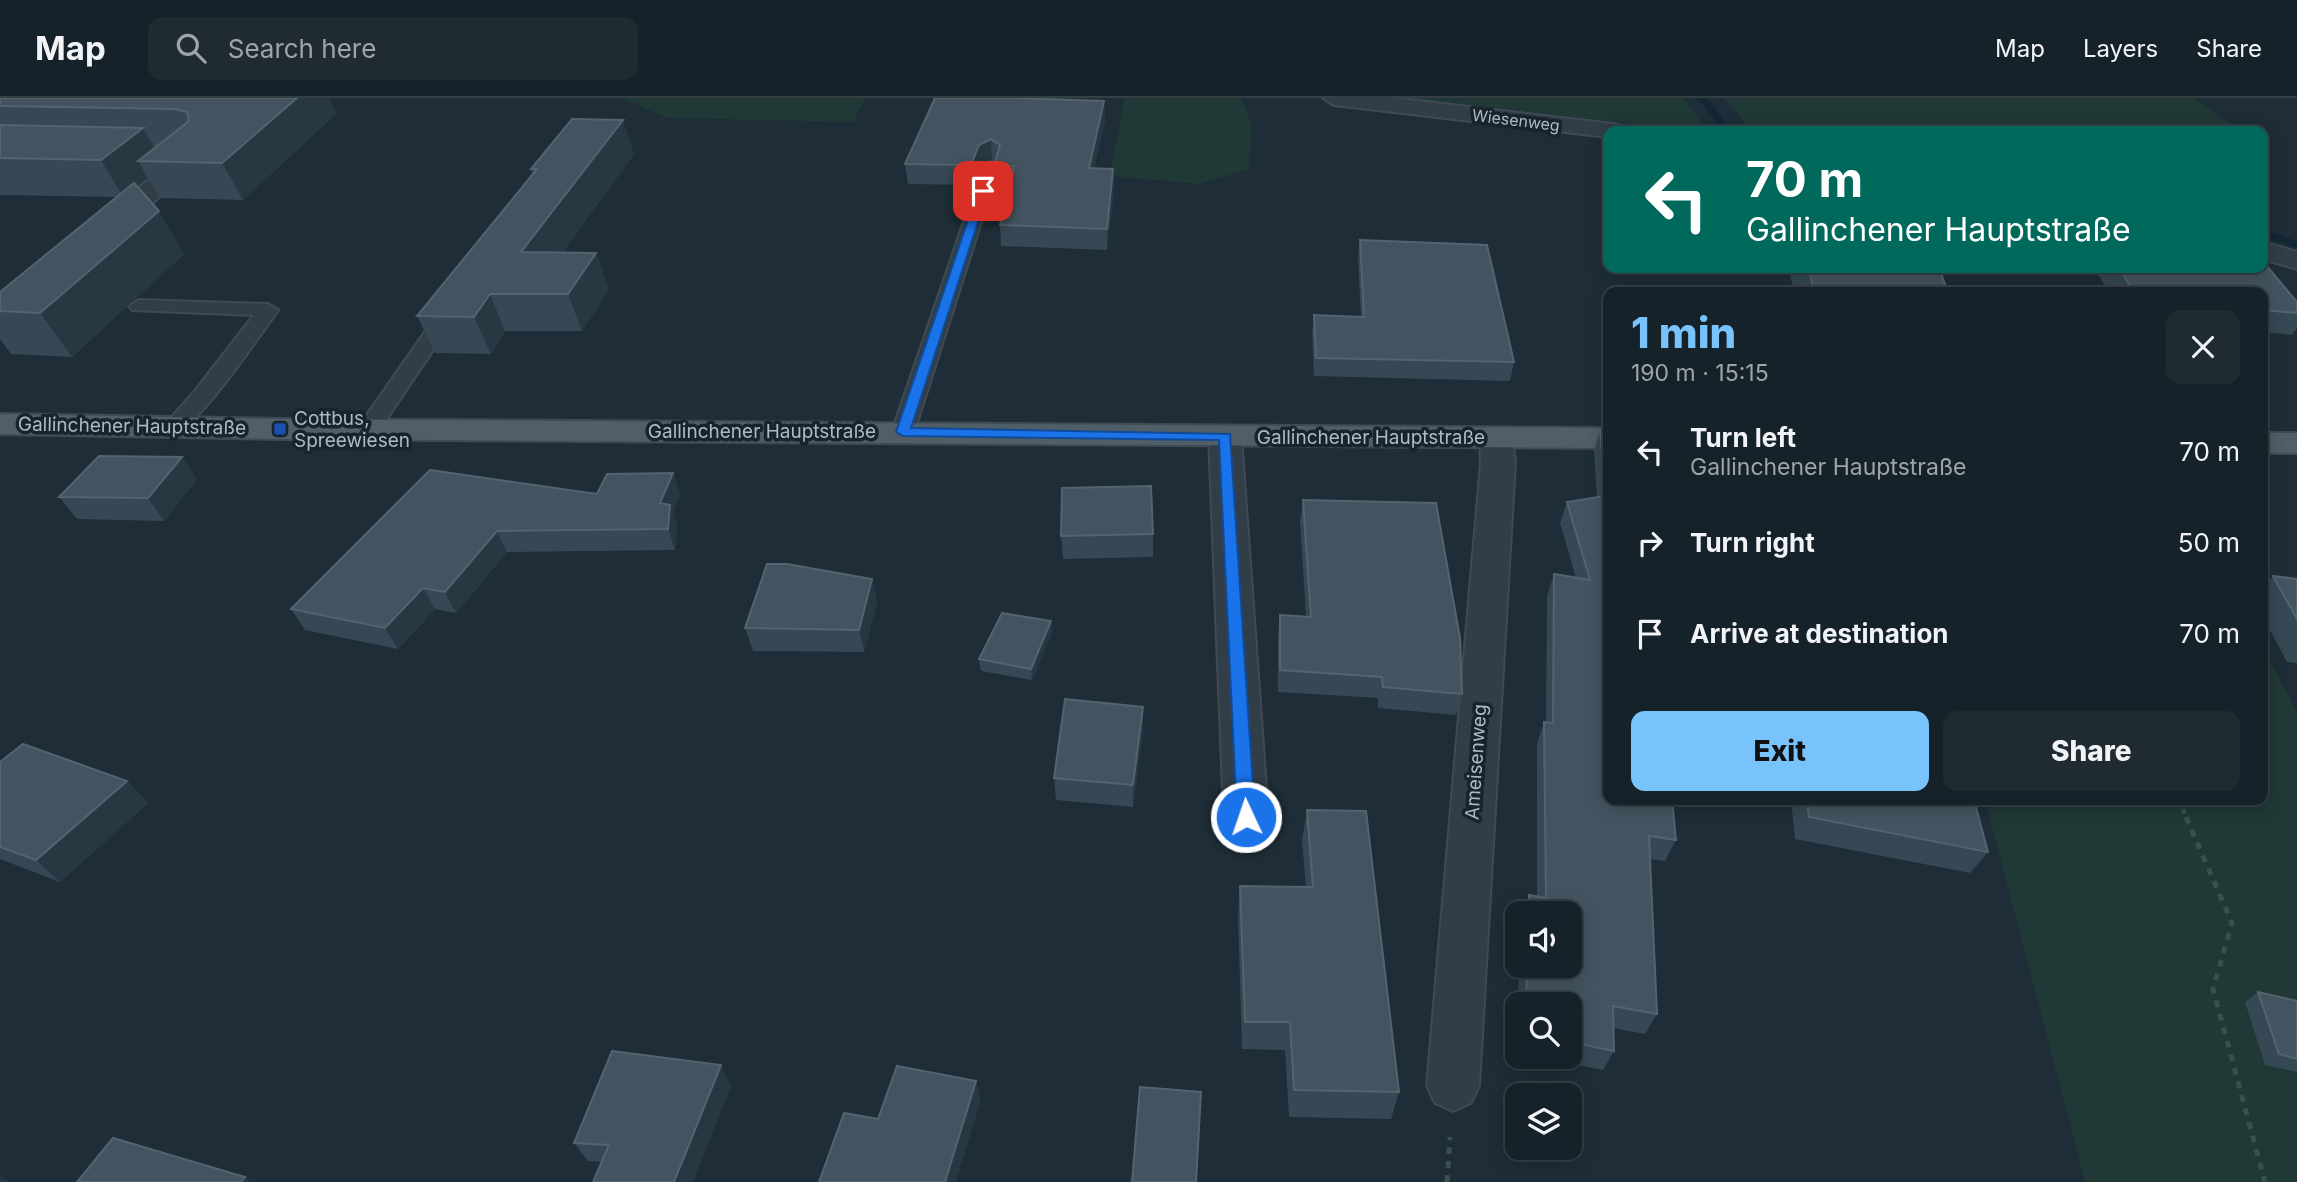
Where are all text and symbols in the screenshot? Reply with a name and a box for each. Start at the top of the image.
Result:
search box [148,17,638,80]
text: Map [35,28,106,68]
icon: search [172,29,210,67]
text: Search here [228,33,376,64]
text: Map [1995,34,2045,63]
text: Layers [2083,34,2158,63]
text: Share [2196,34,2262,63]
street label: Wiesenweg [1471,105,1561,135]
text: 70 m [1746,150,1863,209]
icon: left [1631,154,1722,245]
pin [953,161,1013,221]
icon: arrive [964,172,1002,210]
text: Gallinchener Hauptstraße [1746,210,2131,249]
text: 1 min [1631,307,1736,358]
button: close [2166,310,2240,384]
text: 190 m · 15:15 [1631,359,1769,387]
place label: Cottbus, Spreewiesen [294,407,410,452]
street label: Gallinchener Hauptstraße [18,413,246,439]
street label: Gallinchener Hauptstraße [648,420,876,443]
marker: Cottbus, Spreewiesen [272,421,288,437]
text: Turn left [1690,422,1796,453]
street label: Gallinchener Hauptstraße [1257,426,1485,449]
icon: left [1631,433,1669,471]
text: 70 m [2179,436,2240,467]
text: Gallinchener Hauptstraße [1690,453,1966,481]
icon: right [1631,524,1669,562]
text: Turn right [1690,527,1815,558]
text: 50 m [2178,527,2240,558]
icon: arrive [1631,615,1669,653]
text: Arrive at destination [1690,618,1949,649]
text: 70 m [2179,618,2240,649]
street label: Ameisenweg [1460,703,1492,821]
button: Exit [1631,711,1929,791]
button: Share [1943,711,2240,791]
position arrow [1209,780,1283,854]
map controls [1505,901,1582,1160]
button: sound [1505,901,1582,978]
button: search [1505,992,1582,1069]
button: layers [1505,1083,1582,1160]

